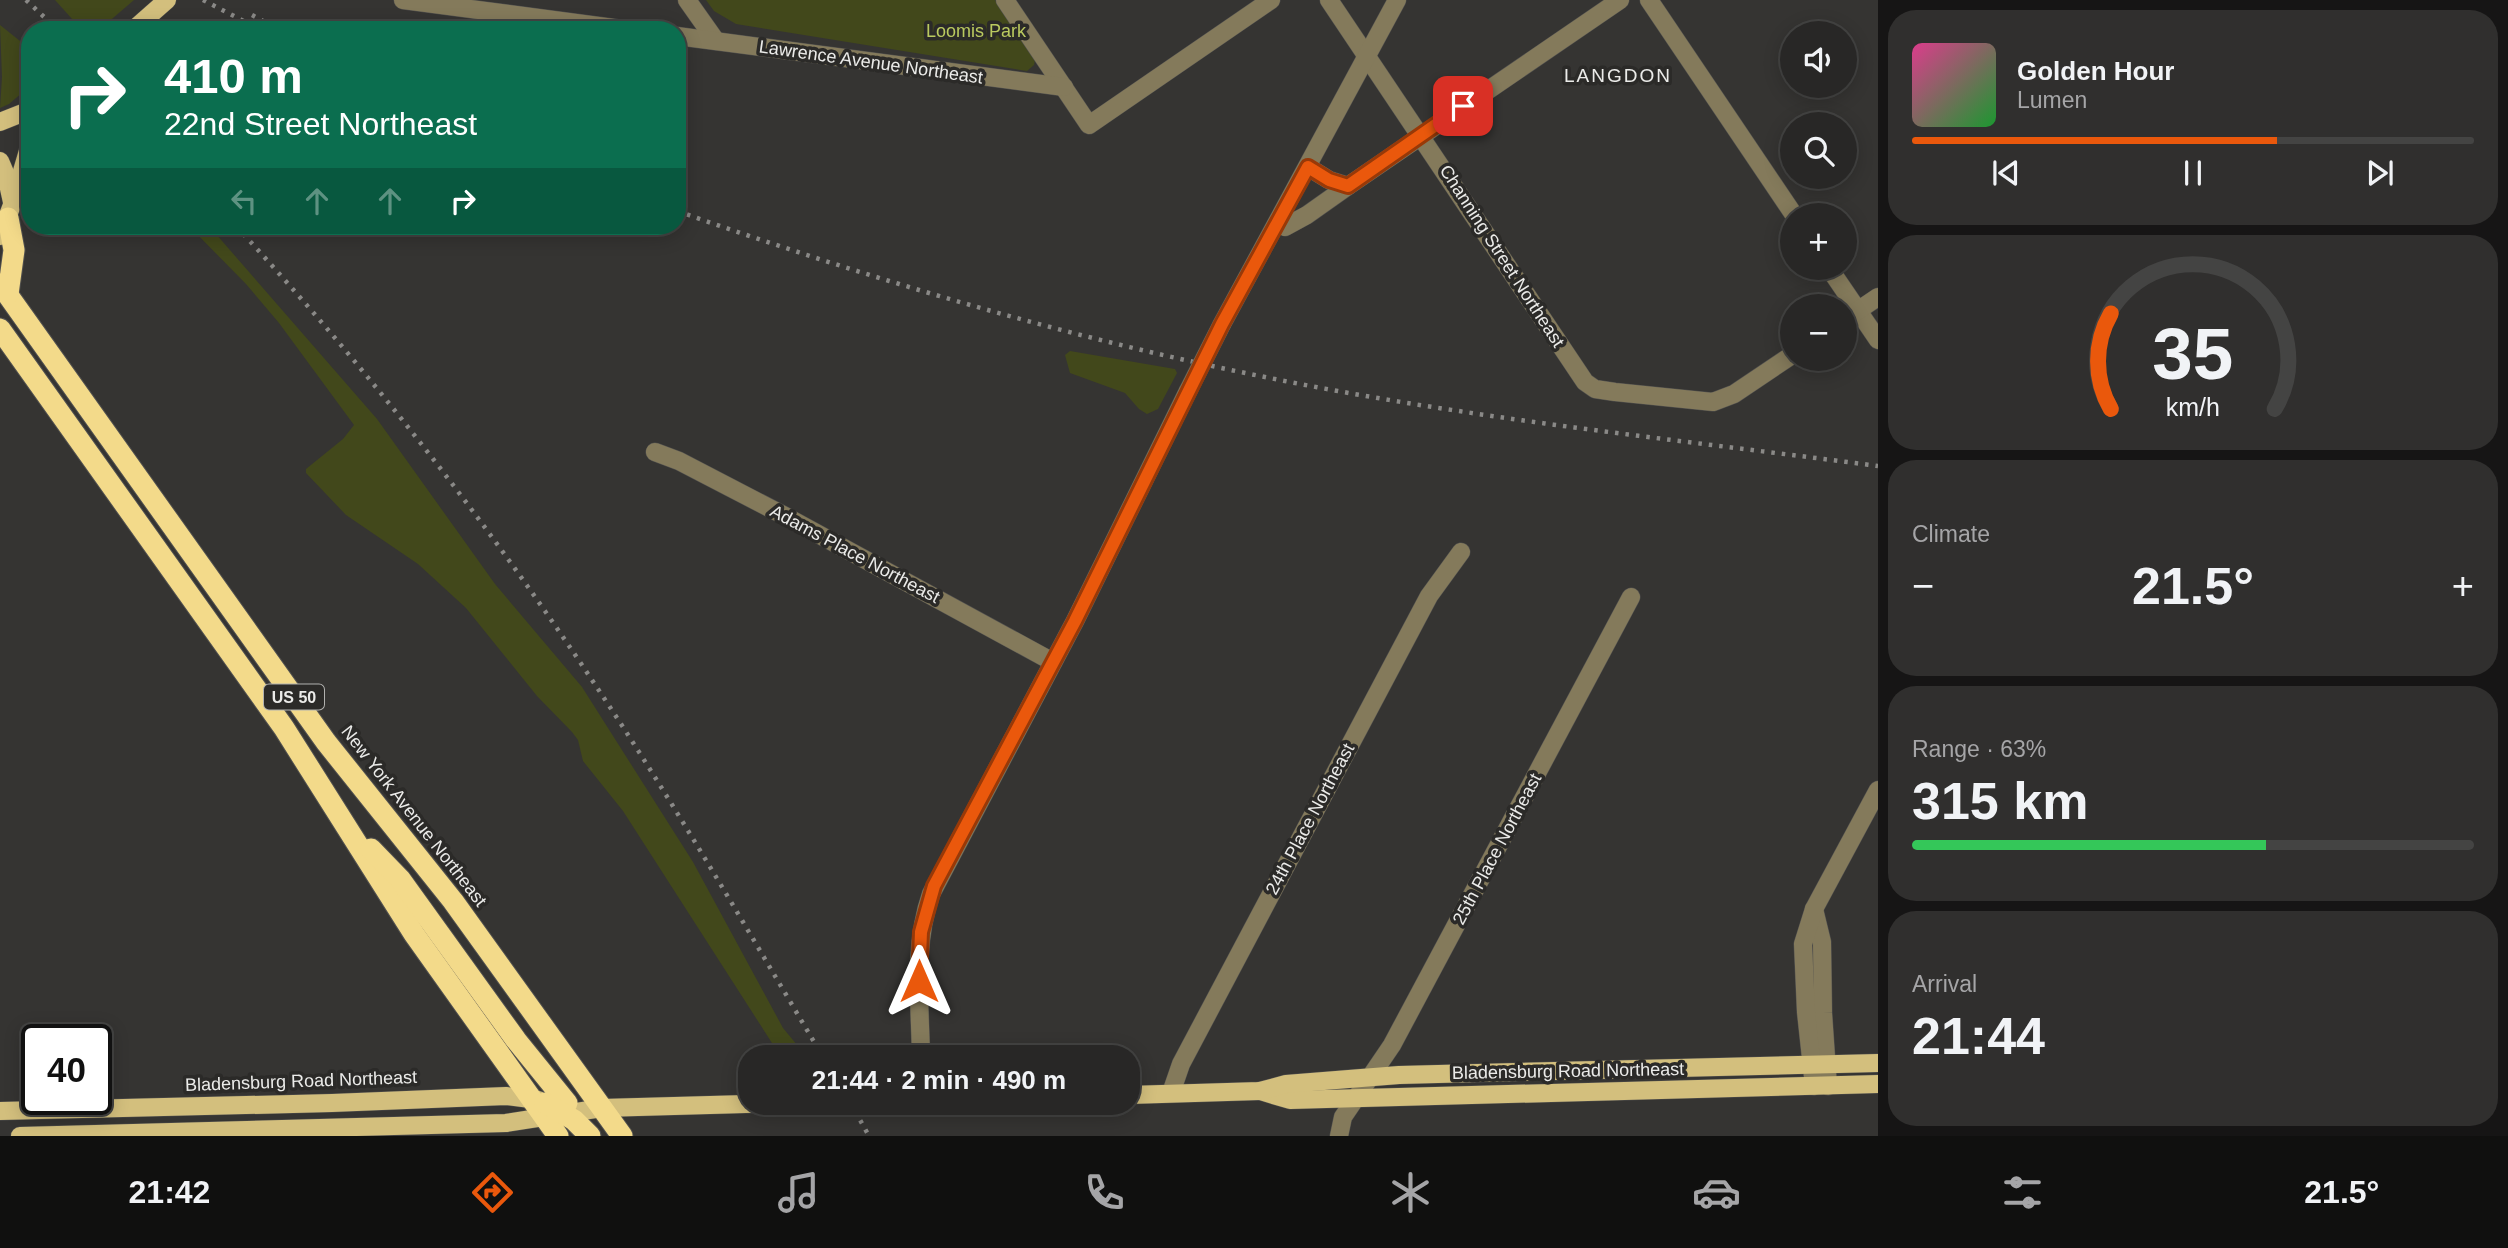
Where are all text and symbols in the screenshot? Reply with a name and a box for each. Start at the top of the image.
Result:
park label: Loomis Park [926,21,1027,41]
map controls [1780,21,1857,371]
button: sound [1780,21,1857,98]
street label: Lawrence Avenue Northeast [758,36,984,88]
icon: right [49,49,140,140]
text: 410 m [164,49,303,103]
text: Golden Hour [2017,56,2174,86]
district label: LANGDON [1564,65,1672,86]
pin [1433,76,1493,136]
icon: arrive [1444,87,1482,125]
text: Lumen [2017,87,2087,113]
text: 22nd Street Northeast [164,106,477,142]
button: search [1780,112,1857,189]
icon: previous [1987,154,2025,192]
icon: pause [2174,154,2212,192]
icon: next [2361,154,2399,192]
street label: Channing Street Northeast [1436,161,1568,351]
icon: left [225,182,263,220]
icon: ahead [298,182,336,220]
icon: ahead [371,182,409,220]
icon: right [444,182,482,220]
button: + [1780,203,1857,280]
button: − [1780,294,1857,371]
text: 35 [2153,313,2233,394]
text: km/h [2166,393,2220,421]
street label: Adams Place Northeast [767,501,943,607]
text: Climate [1912,521,1990,547]
text: 21.5° [2132,557,2254,615]
text: − [1912,565,1934,607]
text: + [2452,565,2474,607]
road number: US 50 [264,684,324,710]
street label: New York Avenue Northeast [337,722,491,910]
text: Range · 63% [1912,736,2046,762]
street label: 24th Place Northeast [1262,740,1358,898]
street label: 25th Place Northeast [1449,770,1545,928]
text: 315 km [1912,772,2088,830]
position arrow [882,944,956,1018]
text: Arrival [1912,971,1977,997]
text: 21:44 [1912,1007,2045,1065]
speed limit sign: 40 [21,1024,112,1115]
street label: Bladensburg Road Northeast [1452,1059,1684,1083]
text: 21:44 · 2 min · 490 m [812,1065,1066,1095]
street label: Bladensburg Road Northeast [185,1067,417,1095]
icon: directions [468,1168,517,1217]
icon: music [774,1168,823,1217]
icon: phone [1080,1168,1129,1217]
icon: climate [1386,1168,1435,1217]
icon: car [1692,1168,1741,1217]
icon: filters [1998,1168,2047,1217]
text: 21:42 [129,1174,210,1210]
text: 21.5° [2304,1174,2379,1210]

